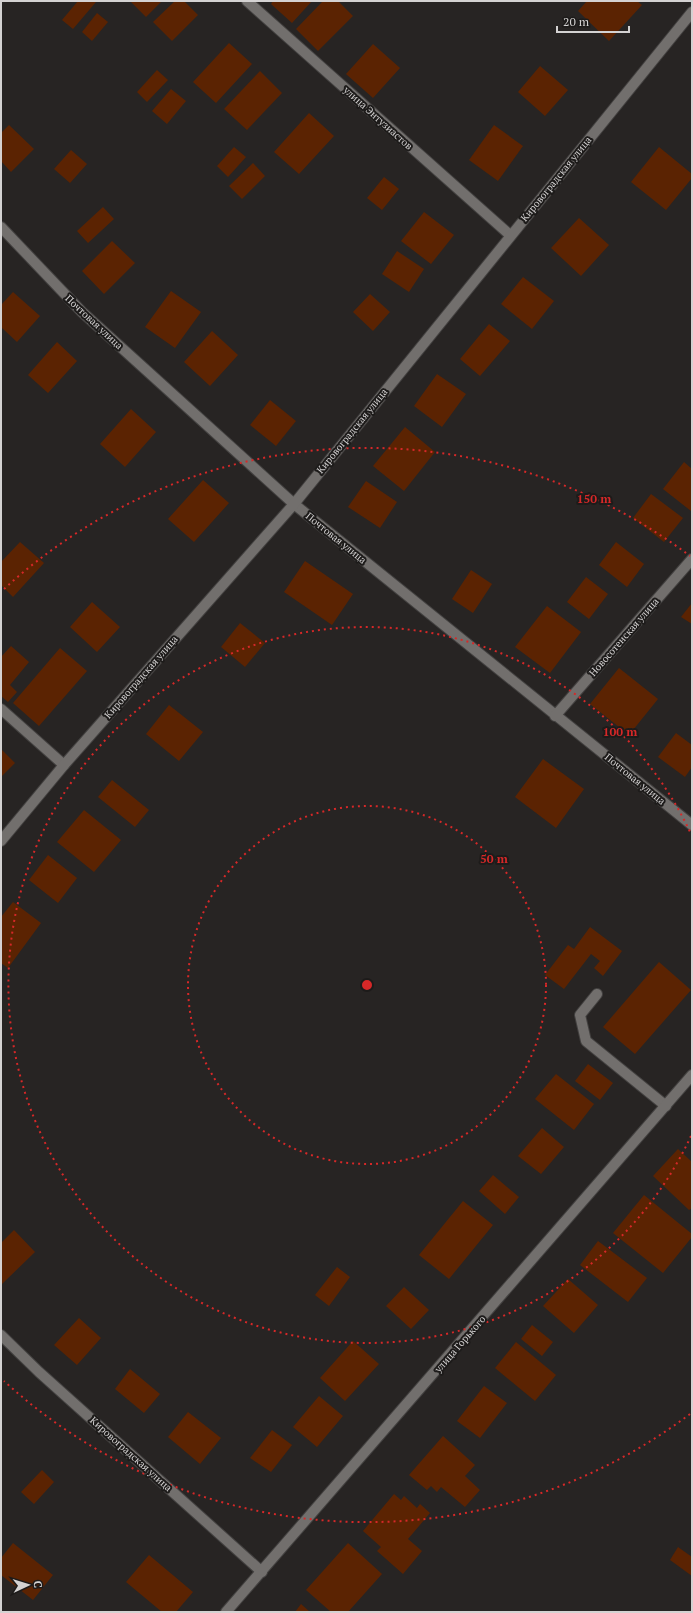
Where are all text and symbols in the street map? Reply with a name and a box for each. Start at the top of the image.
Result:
scale bar [557,8,629,34]
text: 20 m [563,14,590,29]
street label: улица Энтузиастов [340,83,415,152]
street label: Кировоградская улица [518,134,594,224]
street label: Почтовая улица [62,292,126,352]
street label: Кировоградская улица [314,386,390,476]
text: 150 m [577,491,611,506]
street label: Почтовая улица [303,510,369,566]
street label: Новосотенская улица [586,595,662,679]
street label: Кировоградская улица [101,633,181,721]
text: 100 m [603,724,637,739]
street label: Почтовая улица [602,751,668,807]
text: 50 m [480,851,508,866]
centre of rings [360,978,374,992]
street label: улица Горького [431,1312,489,1376]
street label: Кировоградская улица [87,1414,175,1494]
north arrow [8,1565,48,1605]
text: С [31,1580,45,1588]

